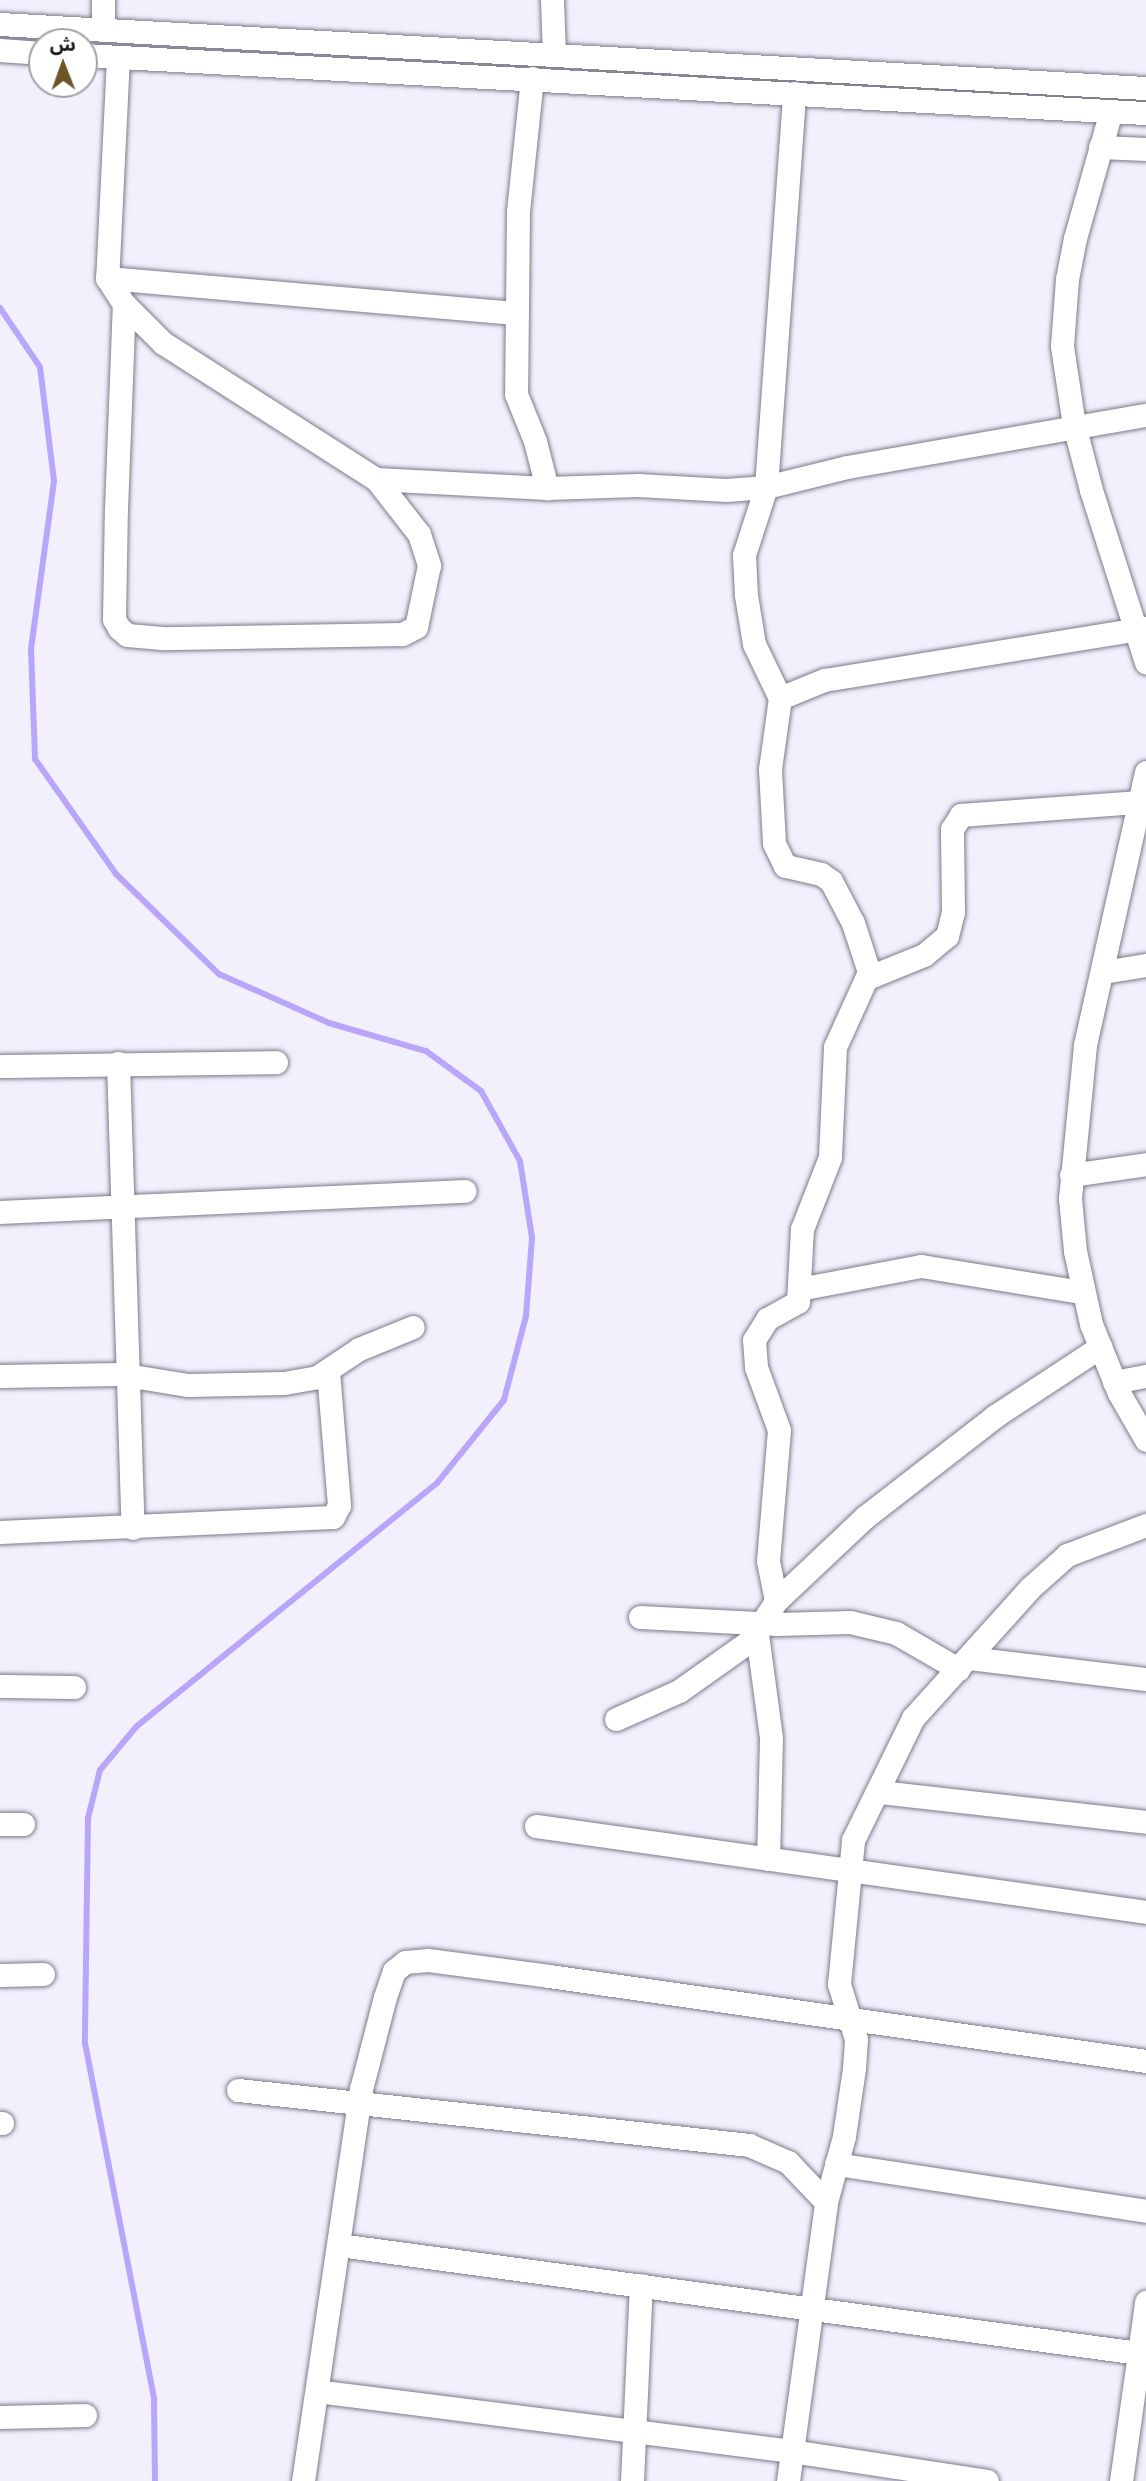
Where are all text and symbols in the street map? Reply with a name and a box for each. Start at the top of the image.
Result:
north arrow [28,28,98,98]
text: ش [49,32,76,56]

